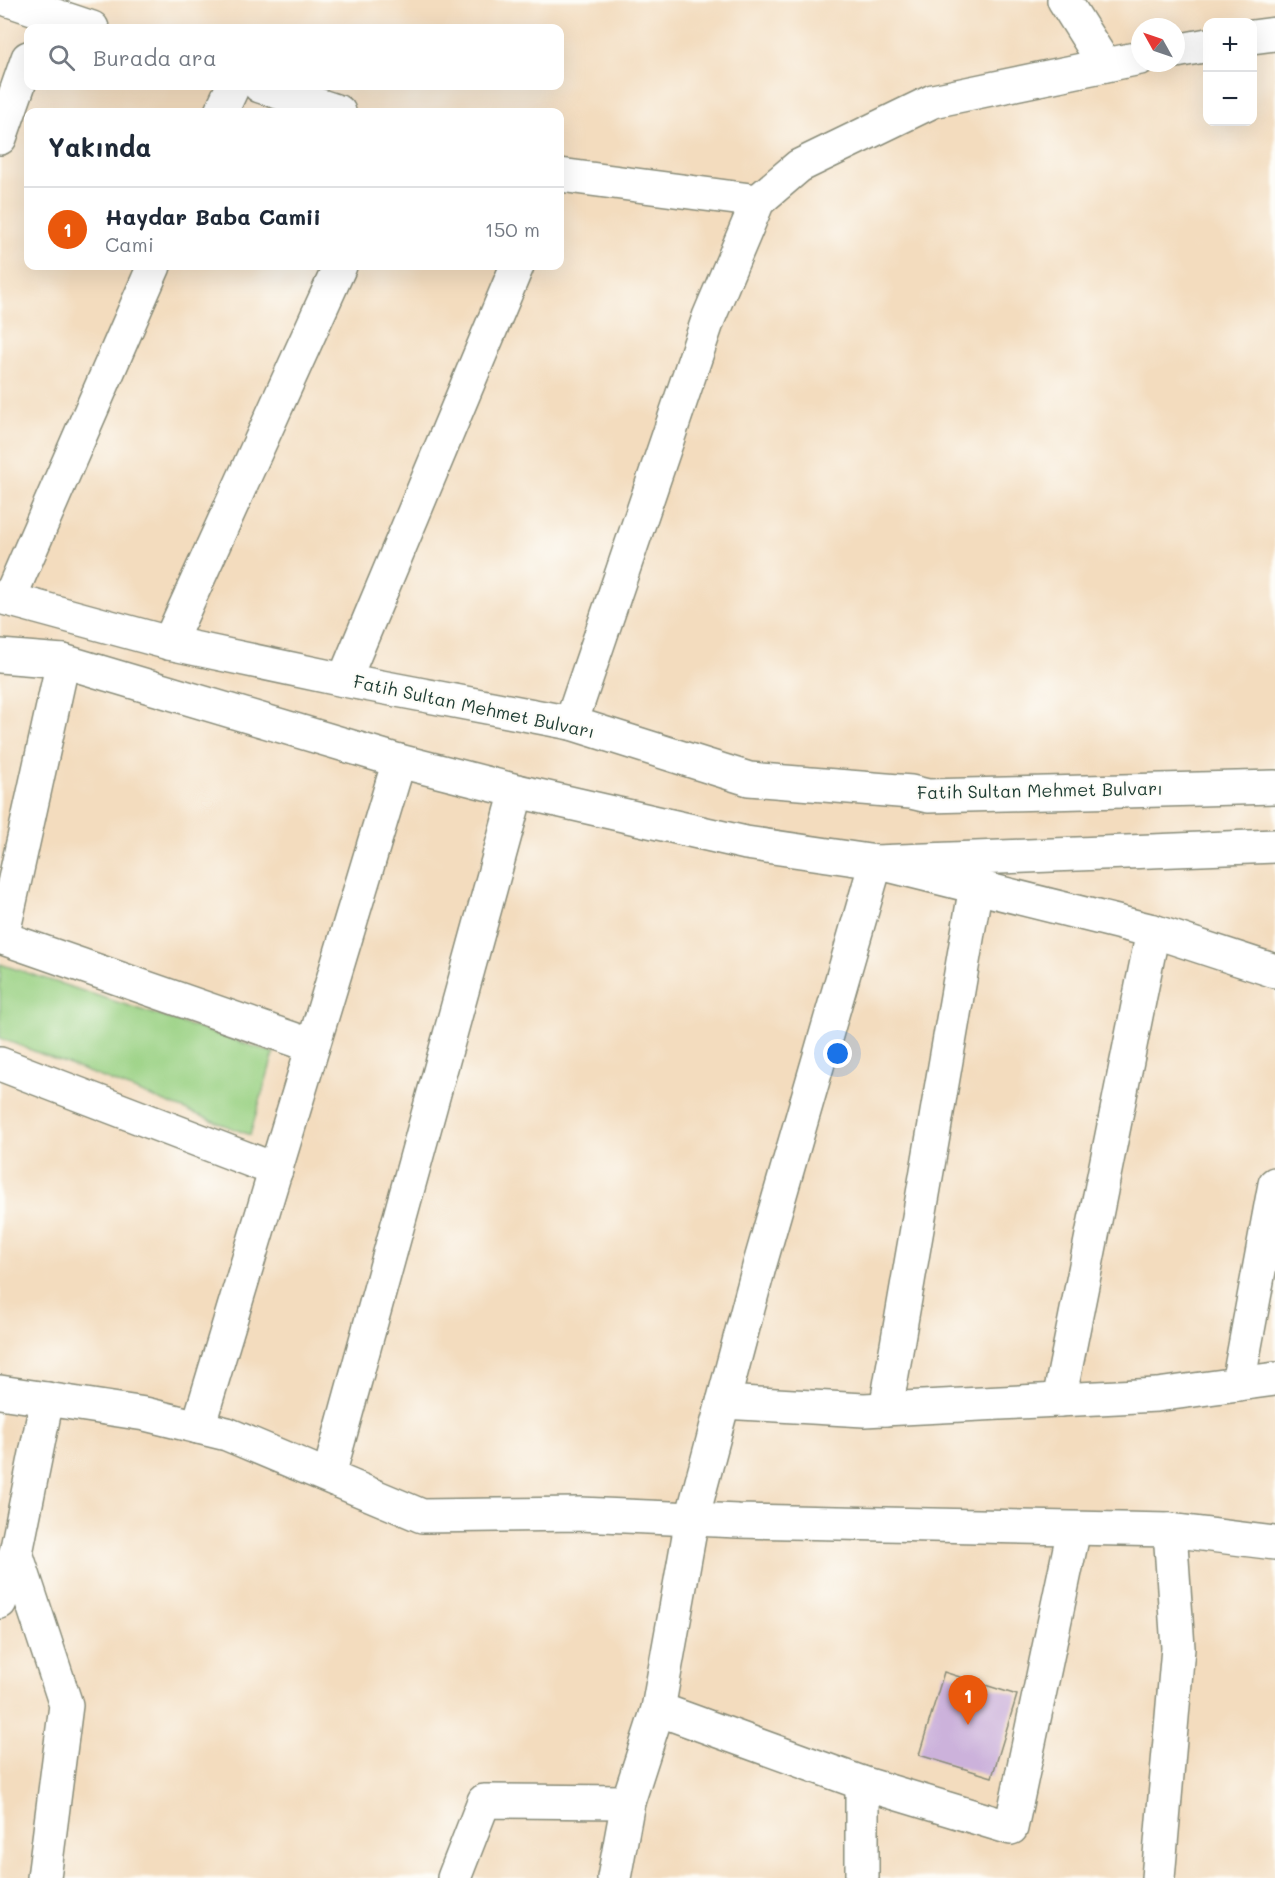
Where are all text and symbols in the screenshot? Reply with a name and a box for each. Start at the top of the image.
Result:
north arrow [1131,18,1185,72]
map controls [1203,18,1257,126]
button: + [1203,18,1257,72]
search box [24,24,564,90]
icon: search [45,41,78,74]
text: Burada ara [93,43,217,72]
button: − [1203,72,1257,126]
text: Yakında [48,130,151,164]
text: Haydar Baba Camii [105,202,321,231]
text: 1 [63,216,72,242]
text: 150 m [485,216,540,242]
text: Cami [105,231,154,257]
street label: Fatih Sultan Mehmet Bulvarı [352,669,597,743]
street label: Fatih Sultan Mehmet Bulvarı [917,776,1163,804]
your location [823,1039,852,1068]
pin: 1 [948,1676,988,1725]

